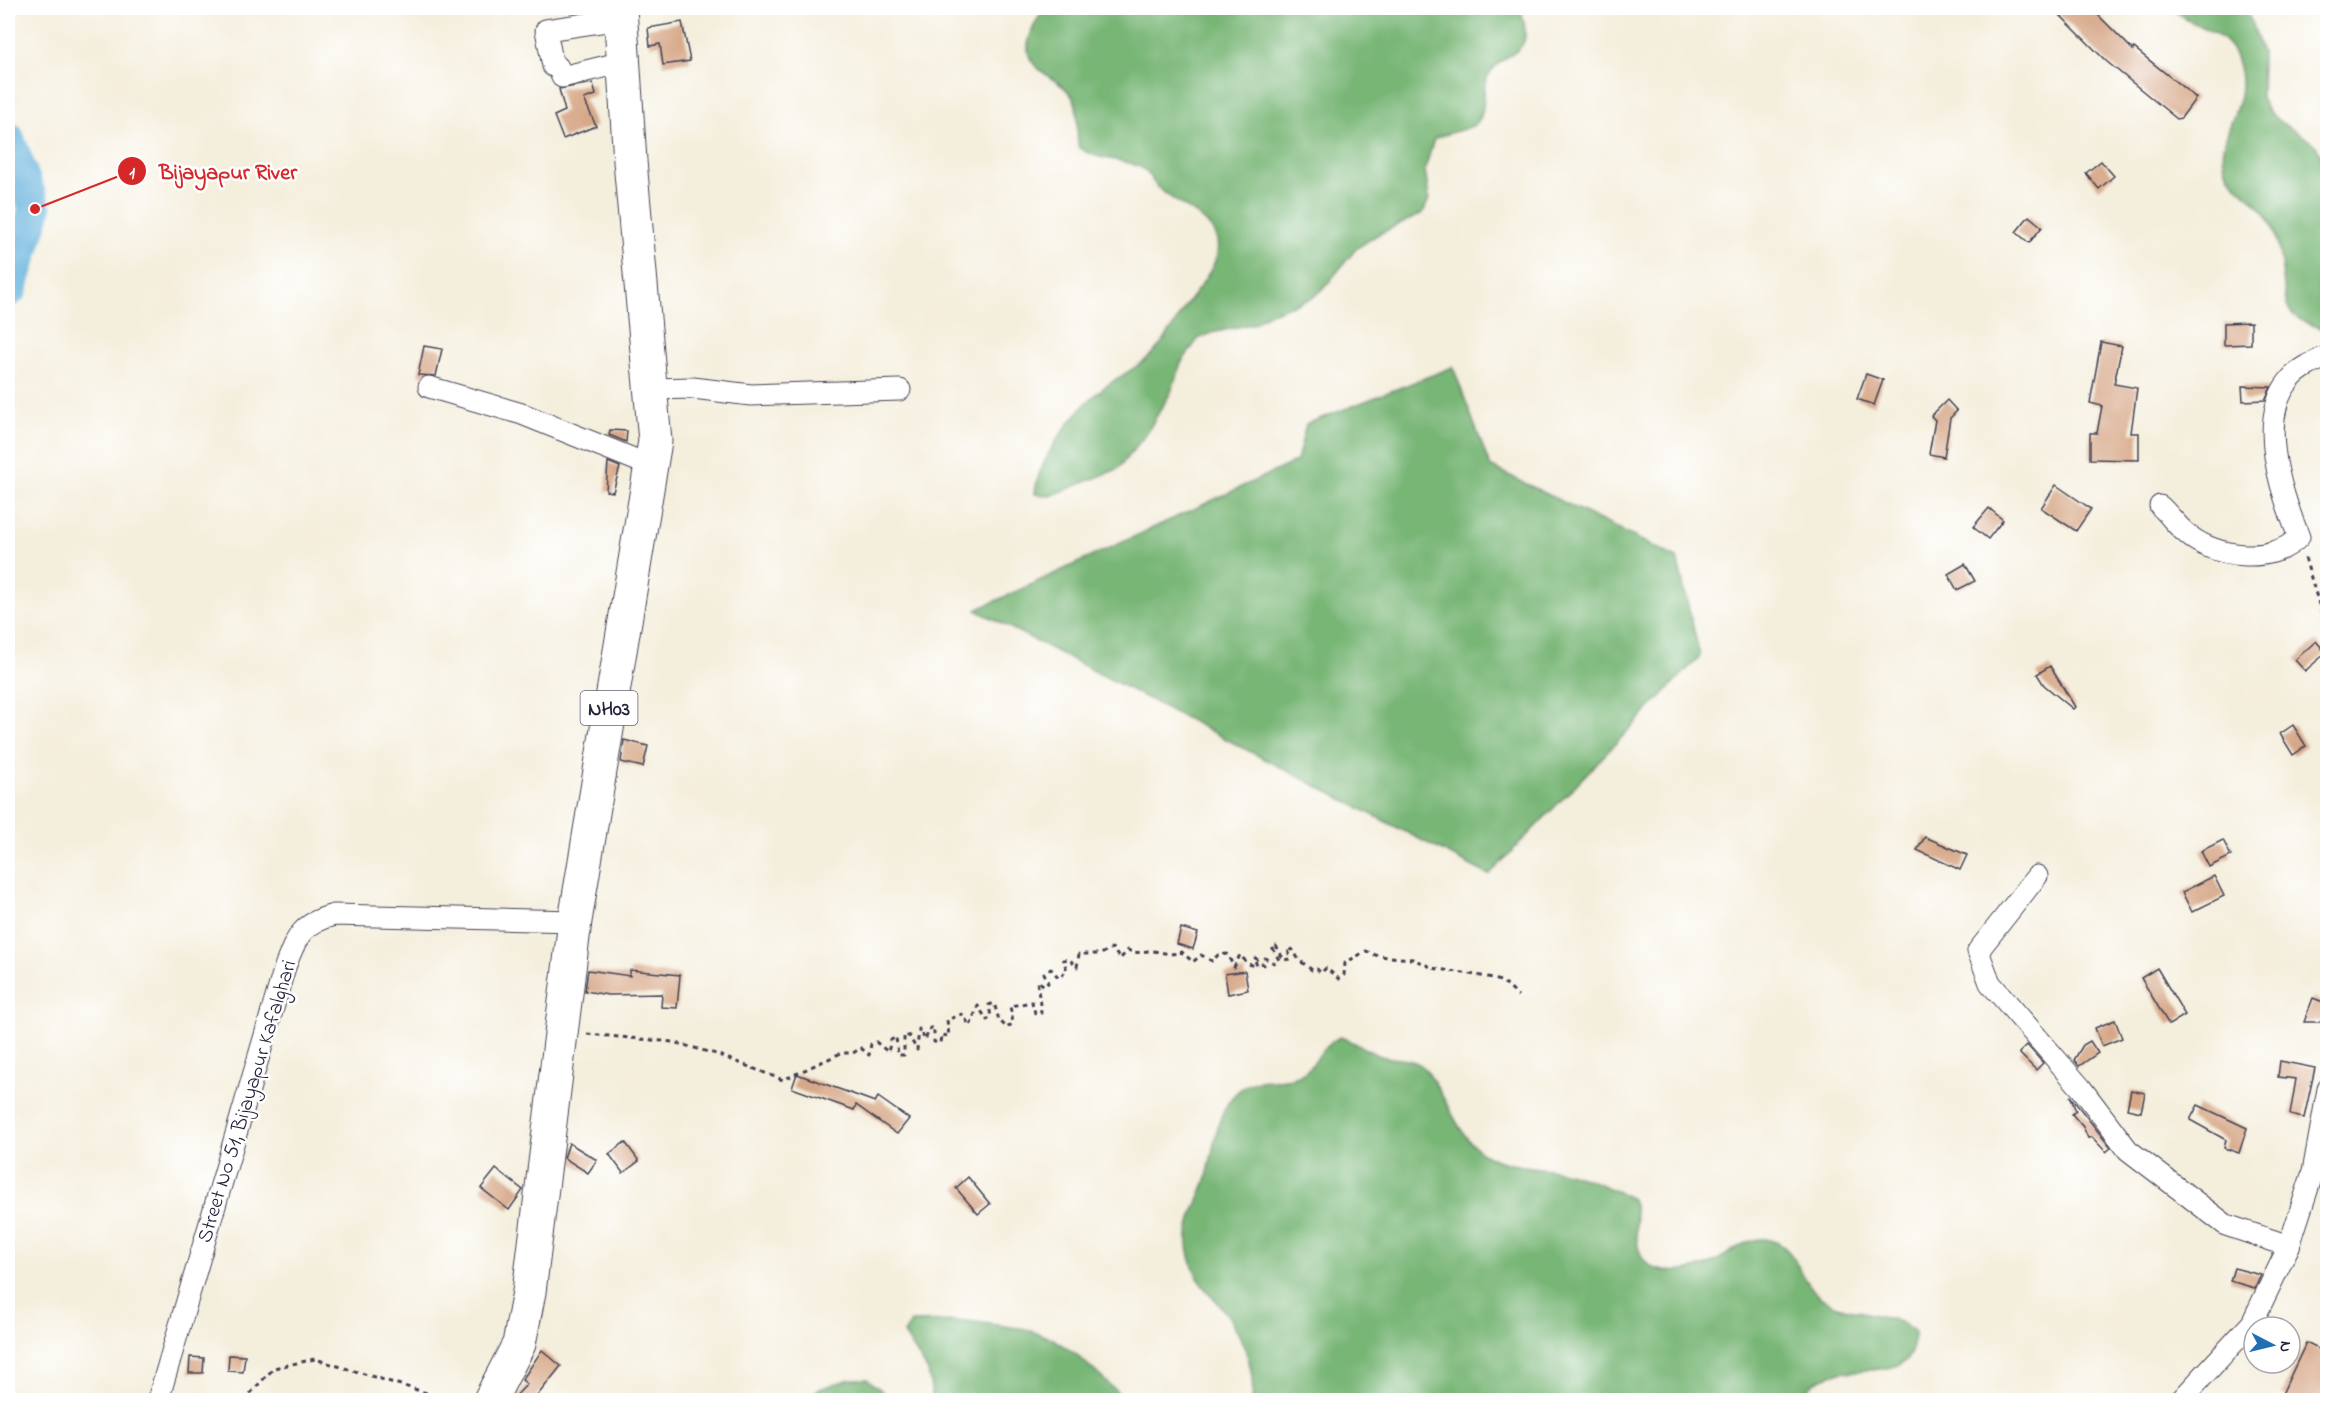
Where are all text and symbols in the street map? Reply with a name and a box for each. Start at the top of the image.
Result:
callout: Bijayapur River [117,151,309,191]
text: Bijayapur River [158,158,298,191]
text: 1 [129,161,135,187]
road number: NH03 [580,691,638,725]
street label: Street No 51, Bijayapur Kafalghari [191,957,307,1247]
north arrow [2242,1315,2302,1375]
text: N [2272,1340,2297,1354]

